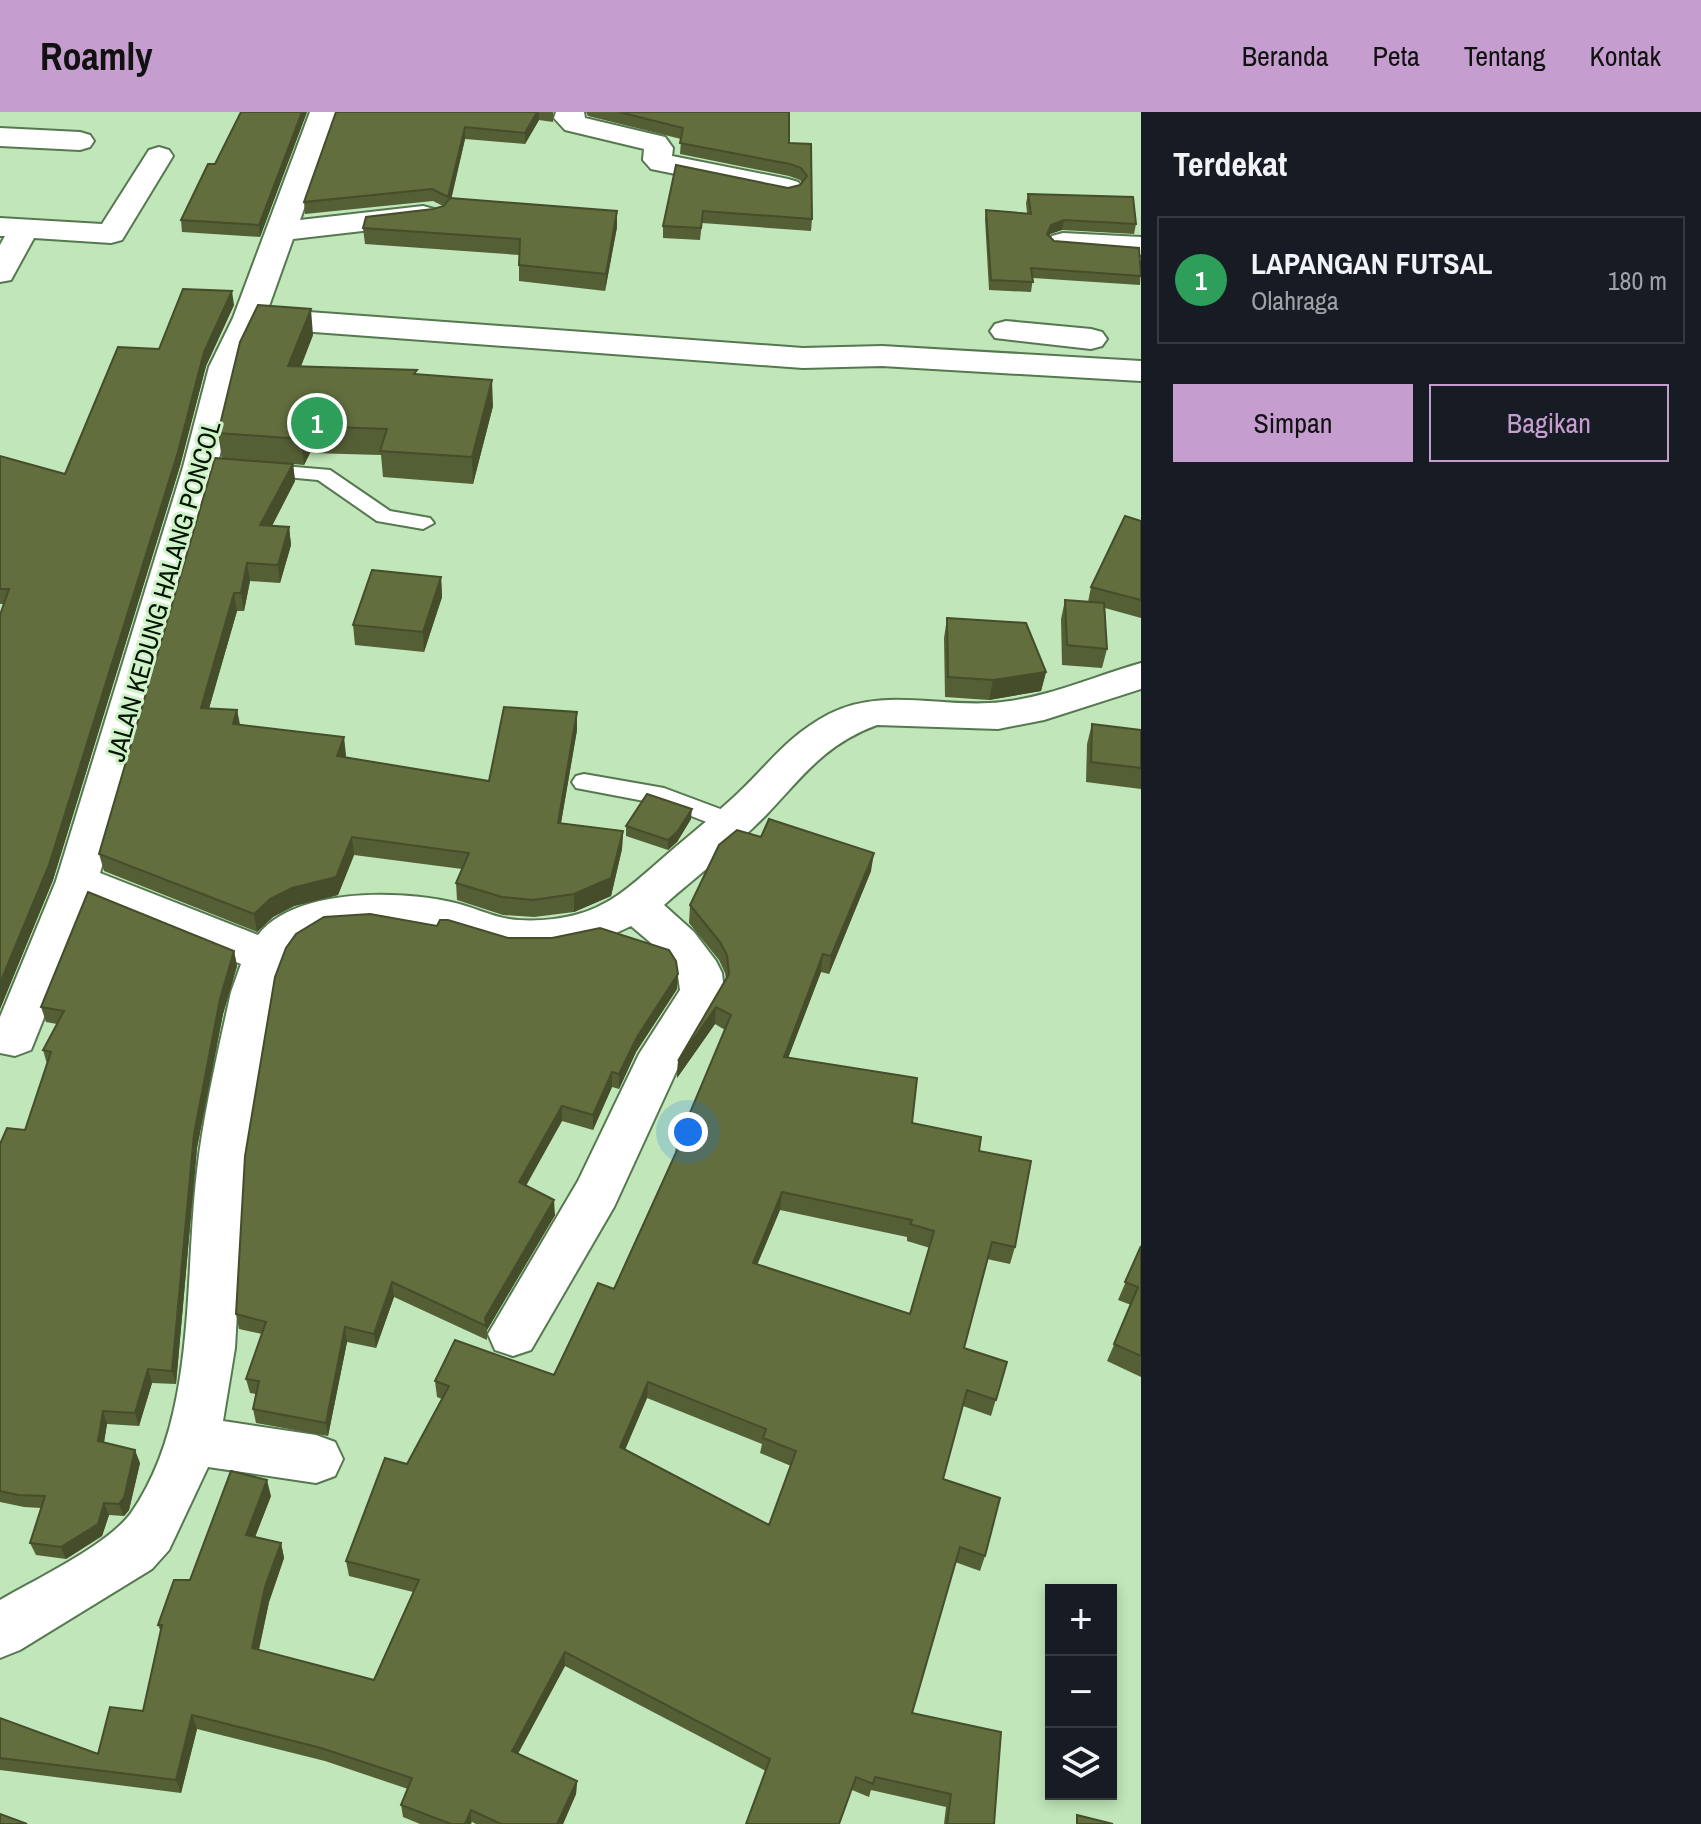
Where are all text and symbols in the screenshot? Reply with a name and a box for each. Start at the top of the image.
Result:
text: Roamly [40,31,153,82]
text: Beranda [1242,37,1329,75]
text: Peta [1373,37,1420,75]
text: Tentang [1464,37,1546,75]
text: Kontak [1590,37,1661,75]
text: Terdekat [1173,141,1287,187]
text: LAPANGAN FUTSAL [1251,243,1492,283]
text: 1 [1195,263,1207,298]
text: 180 m [1608,263,1667,298]
text: Olahraga [1251,283,1339,318]
button: Simpan [1173,384,1413,462]
button: Bagikan [1429,384,1669,462]
pin: 1 [291,393,343,453]
street label: JALAN KEDUNG HALANG PONCOL [98,416,229,766]
your location [668,1112,708,1152]
map controls [1045,1584,1117,1800]
button: + [1045,1584,1117,1656]
button: − [1045,1656,1117,1728]
button: layers [1045,1728,1117,1800]

